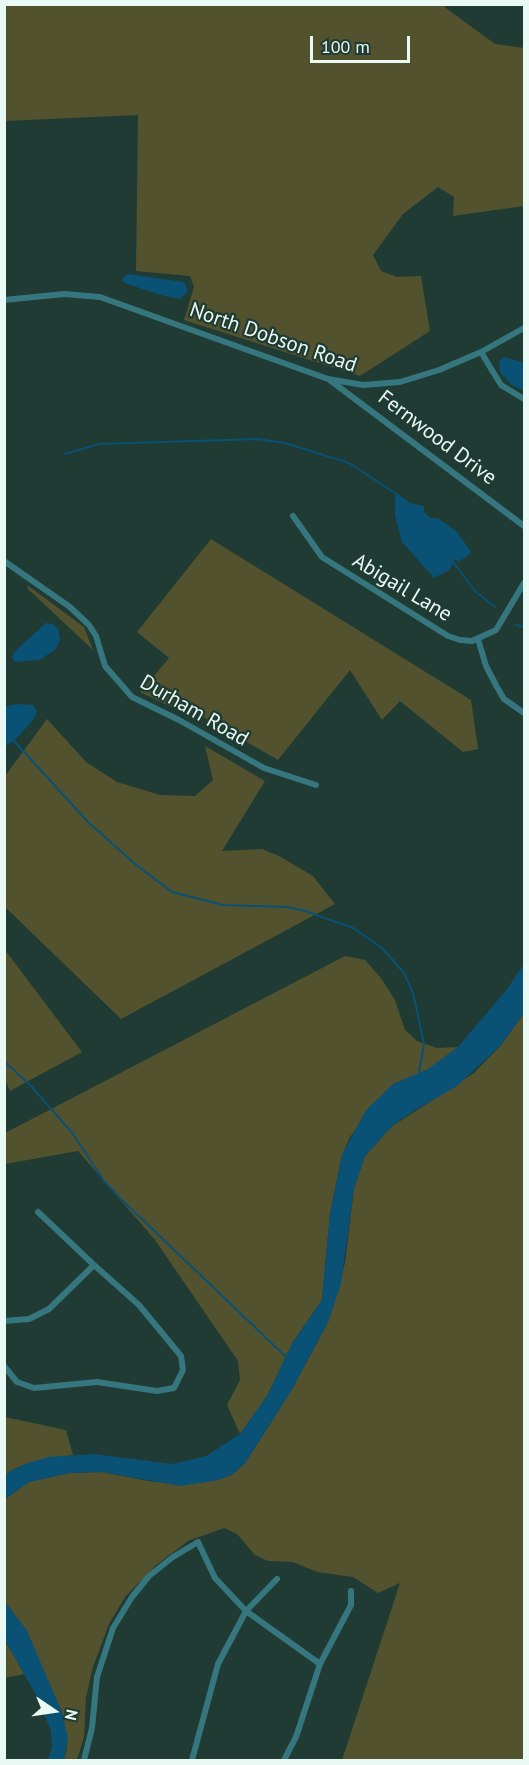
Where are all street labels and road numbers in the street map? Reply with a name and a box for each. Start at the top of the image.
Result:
street label: North Dobson Road [186,298,360,378]
street label: Fernwood Drive [373,385,501,491]
street label: Abigail Lane [348,549,456,627]
street label: Durham Road [135,670,253,752]

